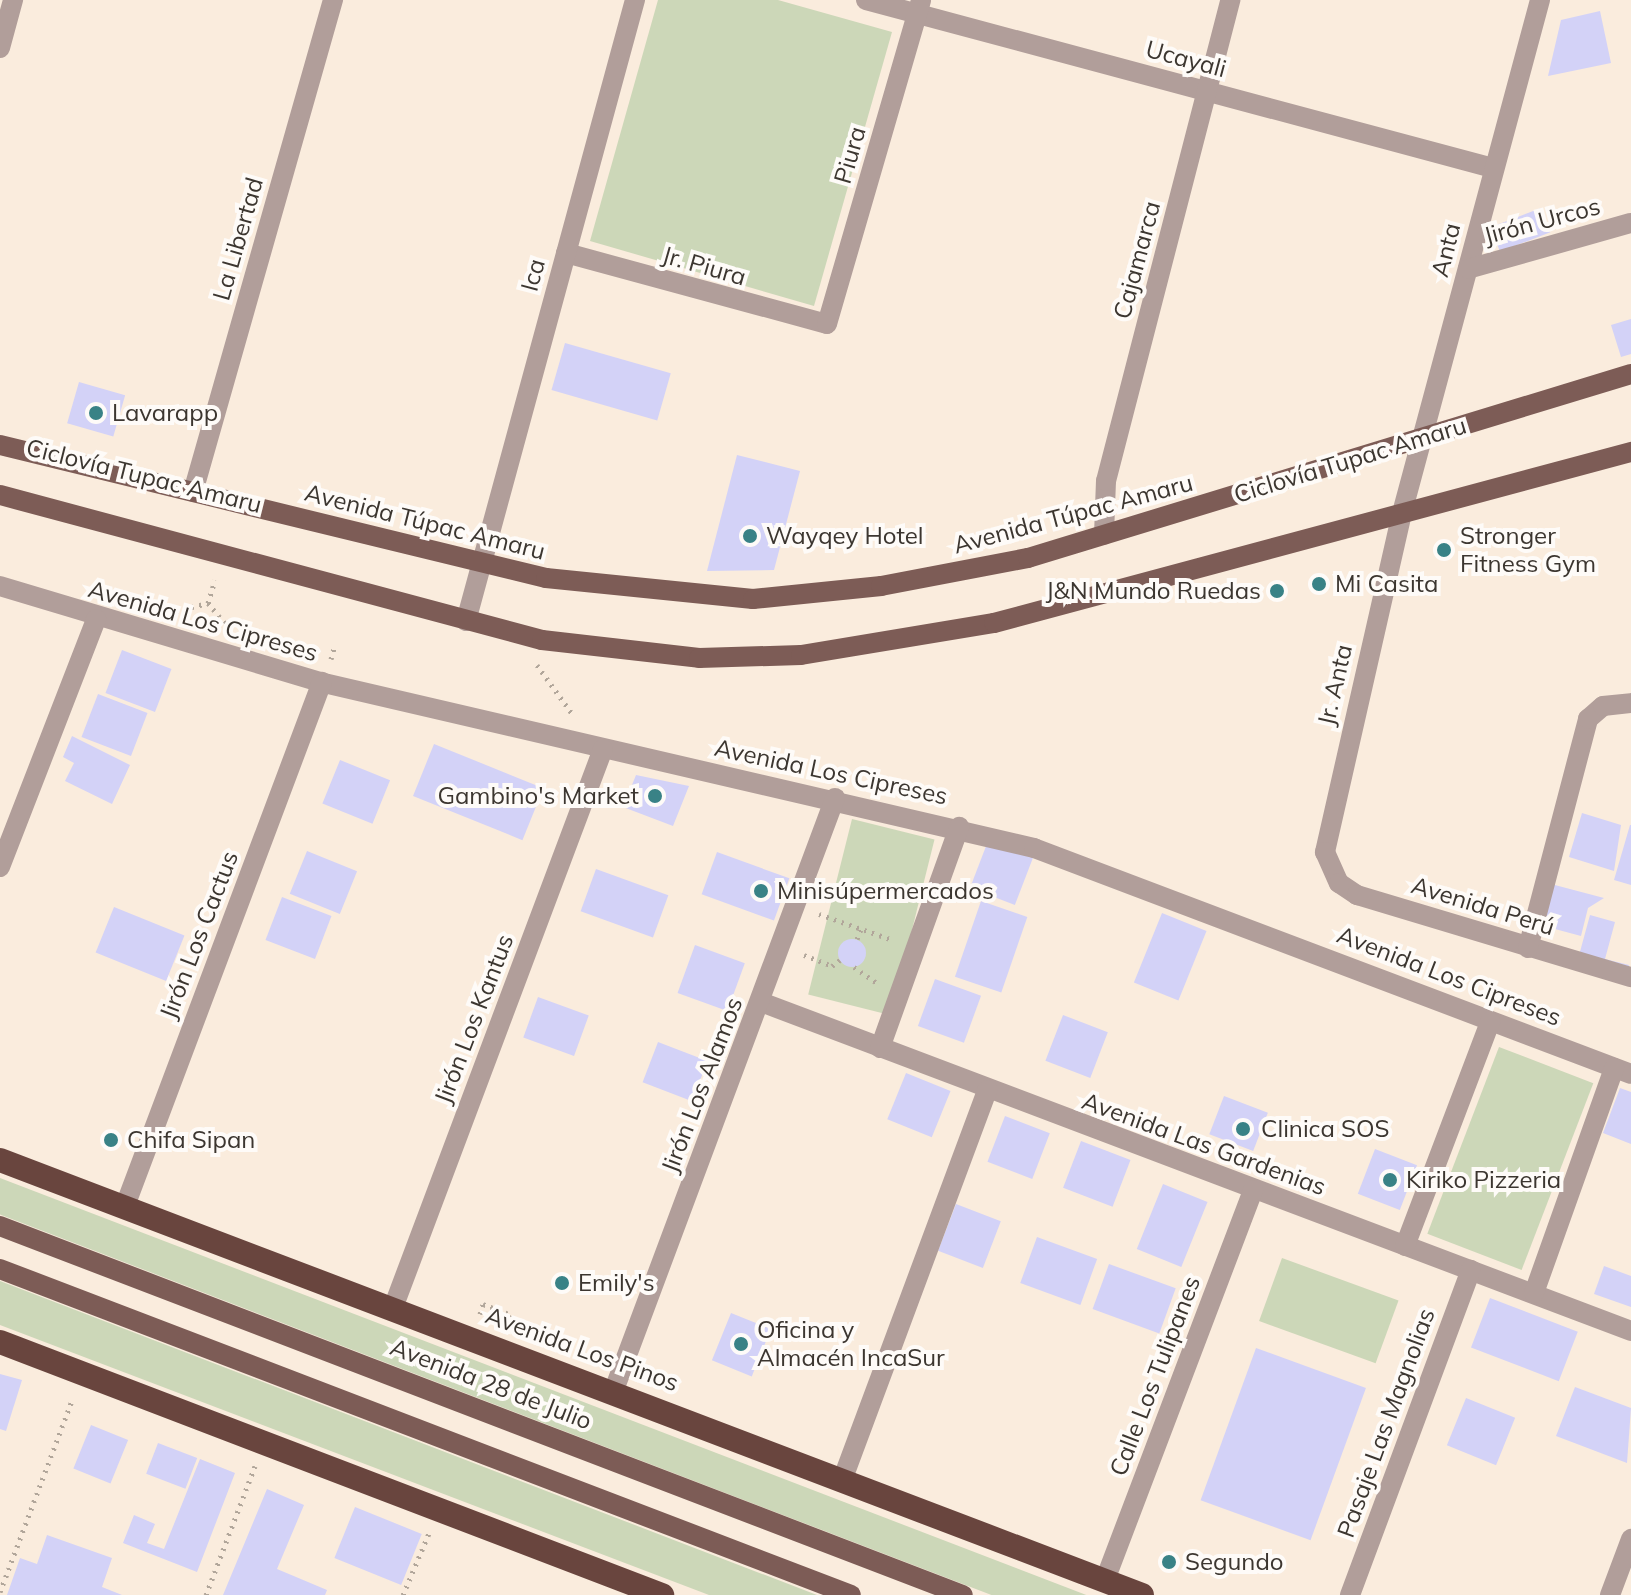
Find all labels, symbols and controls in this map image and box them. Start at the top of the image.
street label: Ucayali [1143,34,1229,84]
street label: Piura [828,123,872,187]
street label: La Libertad [207,174,269,304]
street label: Jirón Urcos [1481,192,1603,250]
street label: Cajamarca [1107,198,1167,322]
street label: Anta [1425,220,1467,280]
street label: Jr. Piura [659,240,749,292]
street label: Ica [515,256,551,294]
place label: Lavarapp [112,399,218,427]
marker: Lavarapp [87,404,105,422]
street label: Ciclovía Tupac Amaru [1230,411,1470,509]
street label: Ciclovía Tupac Amaru [23,433,265,519]
street label: Avenida Túpac Amaru [950,468,1196,560]
street label: Avenida Túpac Amaru [302,478,548,566]
place label: Wayqey Hotel [766,522,923,550]
place label: Stronger Fitness Gym [1460,522,1596,578]
marker: Wayqey Hotel [741,527,759,545]
marker: Stronger Fitness Gym [1435,541,1453,559]
place label: Mi Casita [1335,570,1438,598]
street label: Avenida Los Cipreses [85,574,321,668]
marker: Mi Casita [1310,575,1328,593]
place label: J&N Mundo Ruedas [1046,577,1261,605]
marker: J&N Mundo Ruedas [1268,582,1286,600]
street label: Jr. Anta [1312,642,1358,728]
street label: Avenida Los Cipreses [712,733,950,811]
place label: Gambino's Market [437,782,639,810]
marker: Gambino's Market [646,787,664,805]
street label: Jirón Los Cactus [154,847,244,1023]
street label: Avenida Perú [1408,871,1558,941]
place label: Minisúpermercados [777,877,994,905]
marker: Minisúpermercados [752,882,770,900]
street label: Avenida Los Cipreses [1333,920,1565,1032]
street label: Jirón Los Kantus [429,930,519,1108]
street label: Jirón Los Alamos [655,993,749,1177]
street label: Avenida Las Gardenias [1078,1086,1330,1202]
place label: Clinica SOS [1261,1115,1389,1143]
marker: Clinica SOS [1232,1118,1254,1140]
place label: Chifa Sipan [127,1126,255,1154]
marker: Chifa Sipan [102,1131,120,1149]
place label: Kiriko Pizzeria [1406,1166,1561,1194]
marker: Kiriko Pizzeria [1381,1171,1399,1189]
place label: Emily's [578,1269,655,1297]
street label: Calle Los Tulipanes [1104,1272,1206,1480]
marker: Emily's [553,1274,571,1292]
street label: Avenida Los Pinos [482,1301,682,1397]
street label: Pasaje Las Magnolias [1331,1305,1441,1541]
place label: Oficina y Almacén IncaSur [757,1316,945,1372]
street label: Avenida 28 de Julio [386,1332,596,1436]
marker: Oficina y Almacén IncaSur [732,1335,750,1353]
place label: Segundo [1185,1548,1283,1576]
marker: Segundo [1160,1553,1178,1571]

